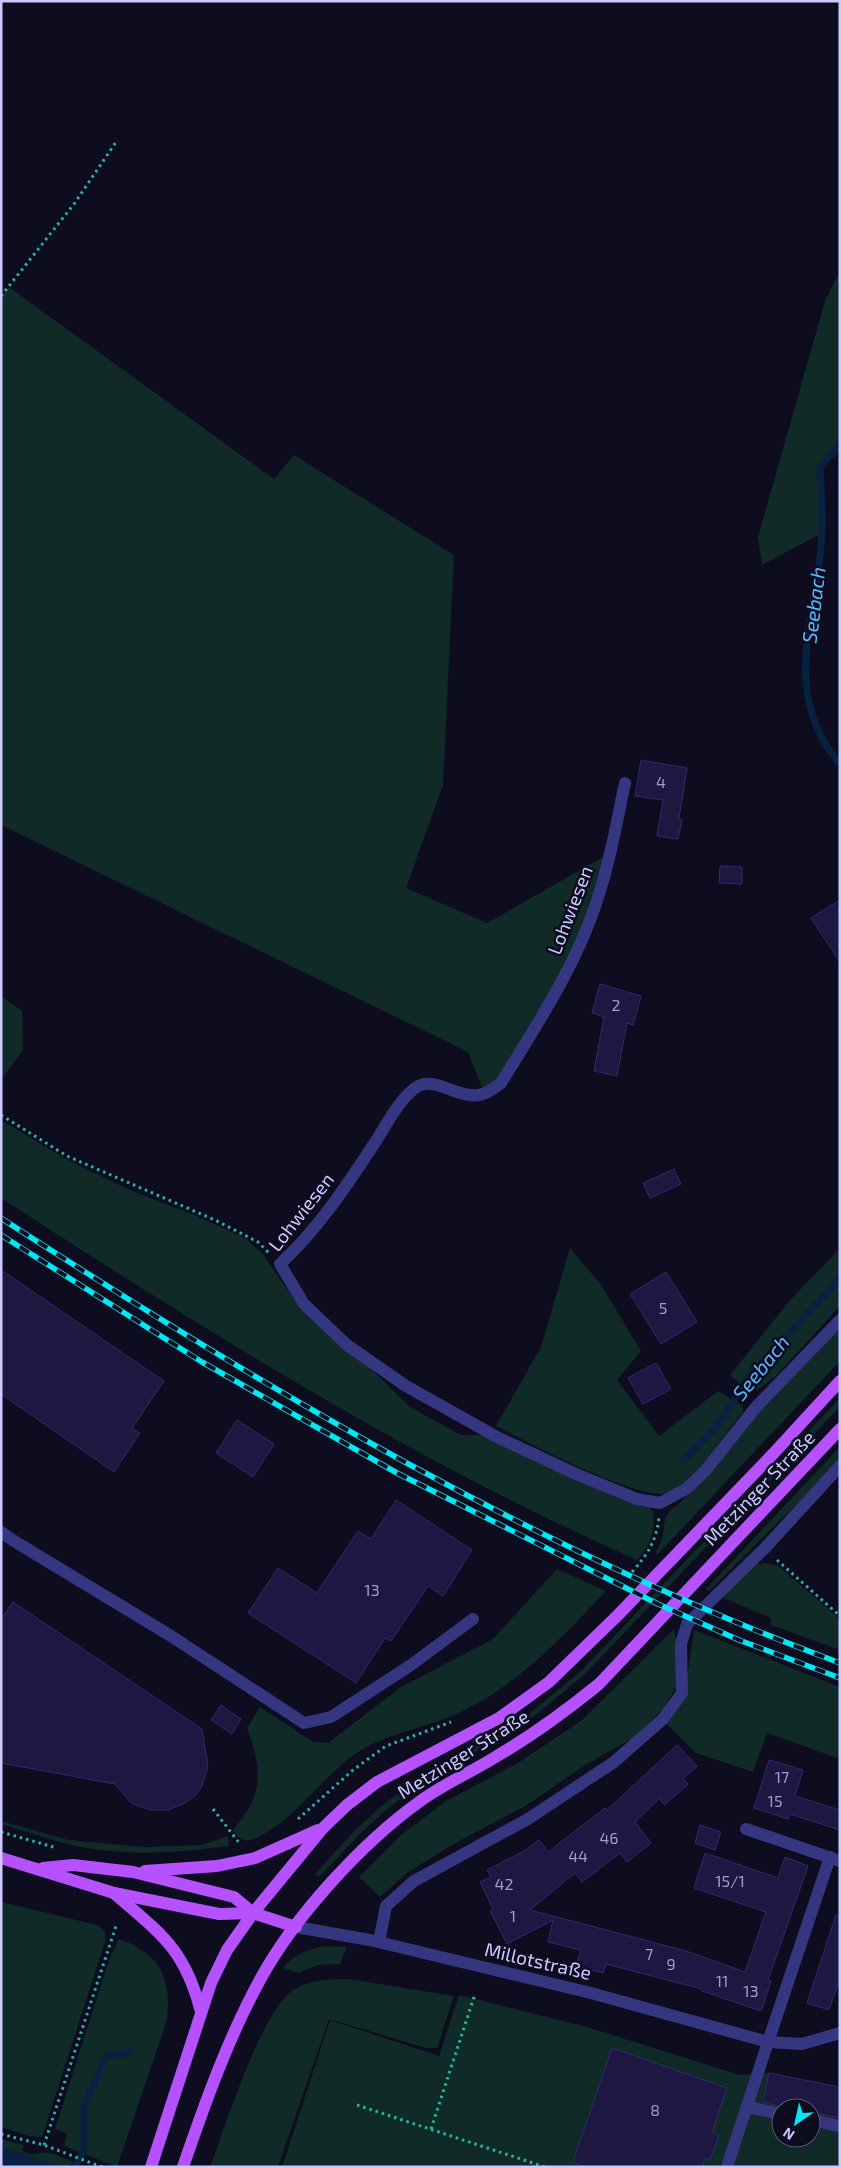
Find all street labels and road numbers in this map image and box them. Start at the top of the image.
street label: Lohwiesen [542,862,597,957]
street label: Lohwiesen [263,1168,338,1255]
street label: Metzinger Straße [698,1425,819,1550]
street label: Metzinger Straße [393,1704,533,1803]
street label: Millotstraße [483,1937,594,1984]

